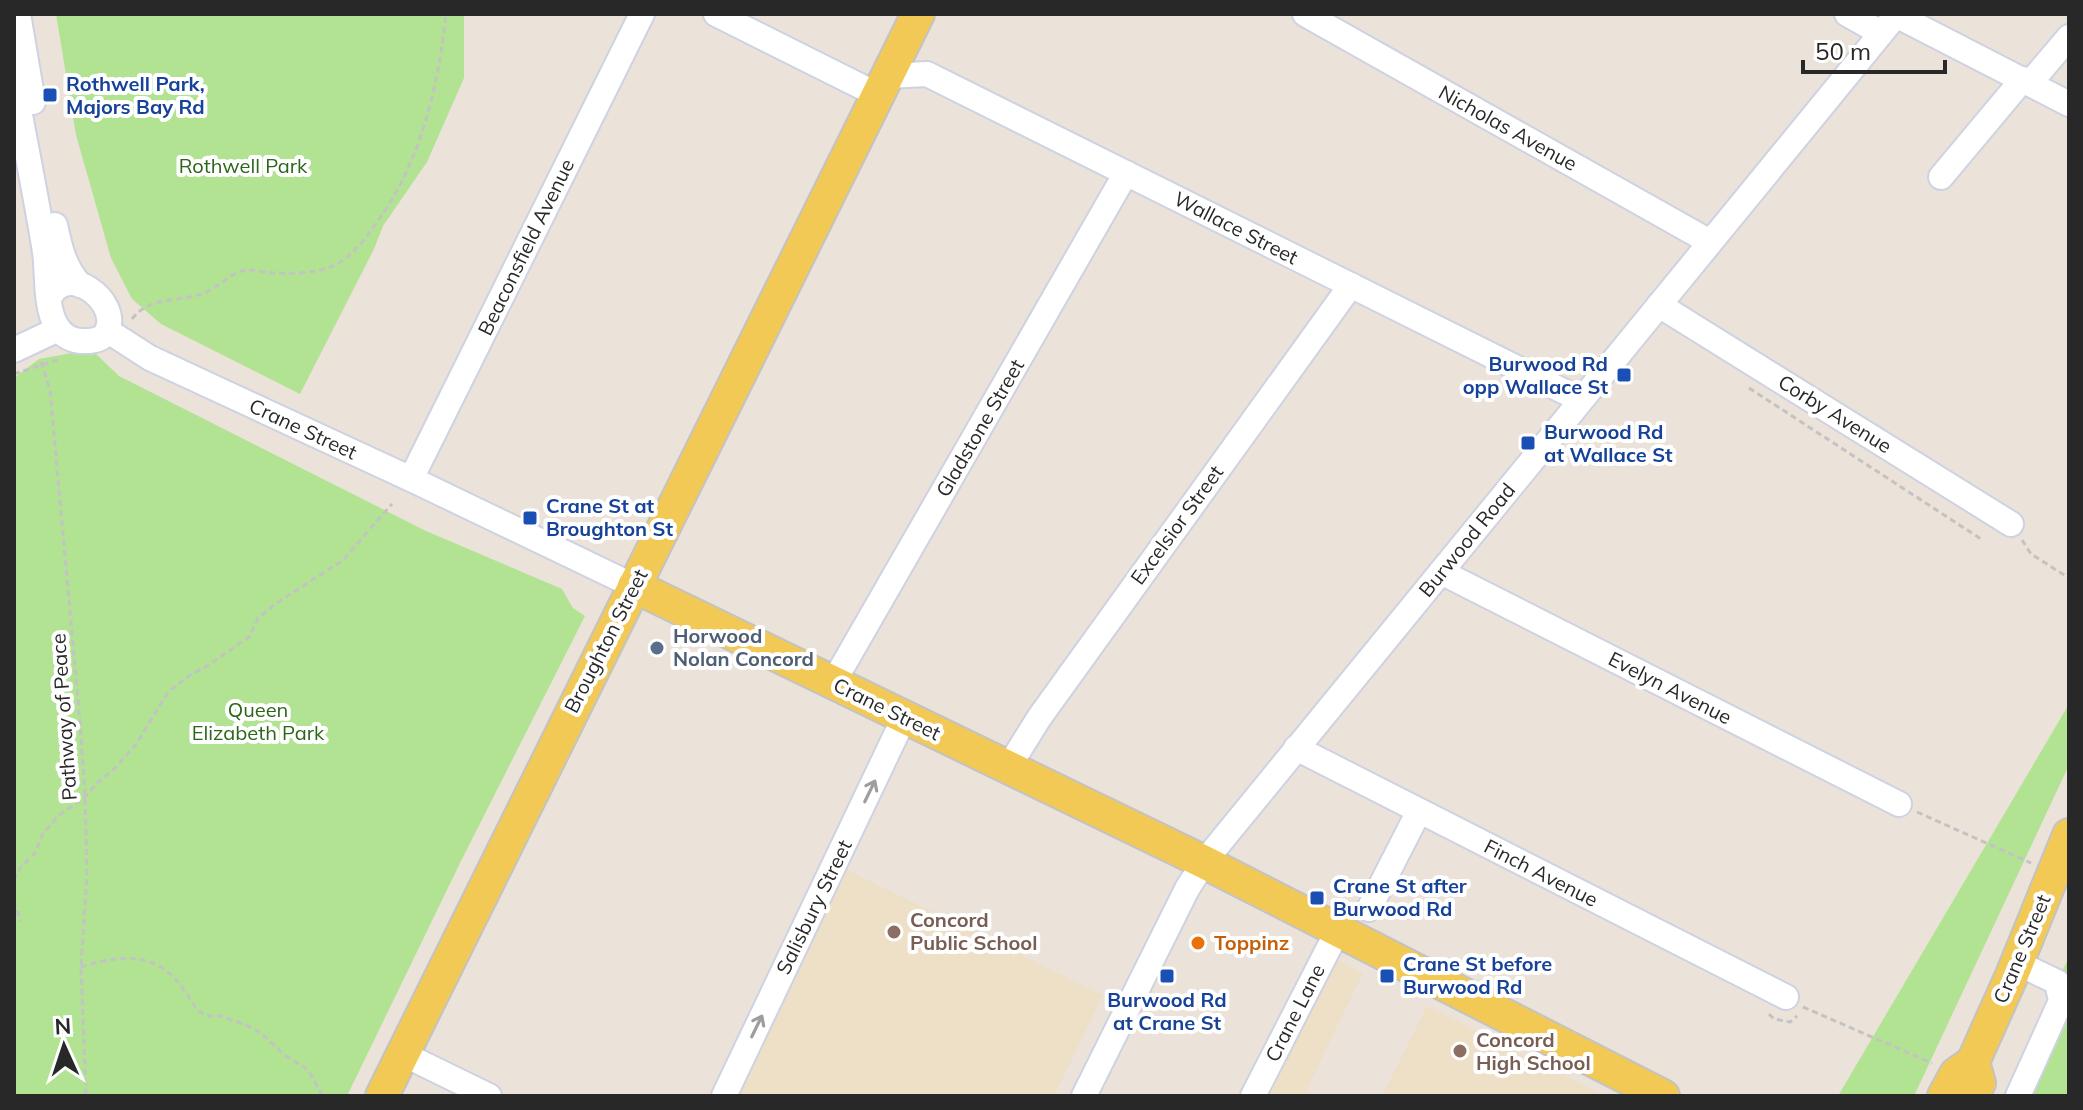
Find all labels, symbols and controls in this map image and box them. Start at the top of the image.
scale bar [1803,24,1945,74]
text: 50 m [1815,36,1871,66]
place label: Rothwell Park, Majors Bay Rd [66,71,205,119]
street label: Nicholas Avenue [1435,79,1582,176]
marker: Rothwell Park, Majors Bay Rd [41,86,59,104]
park label: Rothwell Park [179,153,308,178]
street label: Beaconsfield Avenue [472,154,579,339]
street label: Wallace Street [1170,186,1302,270]
place label: Burwood Rd opp Wallace St [1463,351,1608,399]
street label: Gladstone Street [930,355,1029,501]
marker: Burwood Rd opp Wallace St [1615,366,1633,384]
street label: Corby Avenue [1774,369,1897,458]
street label: Crane Street [245,393,361,464]
place label: Burwood Rd at Wallace St [1544,419,1673,467]
marker: Burwood Rd at Wallace St [1519,434,1537,452]
street label: Excelsior Street [1125,460,1228,589]
street label: Burwood Road [1413,478,1520,602]
place label: Crane St at Broughton St [546,493,673,541]
marker: Crane St at Broughton St [521,509,539,527]
street label: Broughton Street [559,565,653,717]
place label: Horwood Nolan Concord [673,623,814,671]
street label: Pathway of Peace [45,633,82,801]
marker: Horwood Nolan Concord [648,639,666,657]
street label: Evelyn Avenue [1604,646,1736,729]
street label: Crane Street [830,672,945,745]
park label: Queen Elizabeth Park [192,697,325,745]
one-way arrow [863,779,878,803]
street label: Finch Avenue [1480,833,1602,912]
street label: Salisbury Street [770,835,857,978]
place label: Crane St after Burwood Rd [1333,873,1467,921]
marker: Crane St after Burwood Rd [1308,889,1326,907]
street label: Crane Street [1987,891,2056,1007]
place label: Concord Public School [910,907,1037,955]
marker: Concord Public School [885,923,903,941]
place label: Toppinz [1214,930,1289,955]
marker: Toppinz [1189,934,1207,952]
place label: Crane St before Burwood Rd [1403,951,1552,999]
street label: Crane Lane [1259,960,1330,1066]
marker: Burwood Rd at Crane St [1158,967,1176,985]
marker: Crane St before Burwood Rd [1378,967,1396,985]
place label: Burwood Rd at Crane St [1107,987,1227,1035]
north arrow [24,1006,104,1086]
text: N [54,1012,72,1040]
one-way arrow [750,1014,766,1038]
place label: Concord High School [1476,1027,1591,1075]
marker: Concord High School [1451,1042,1469,1060]

